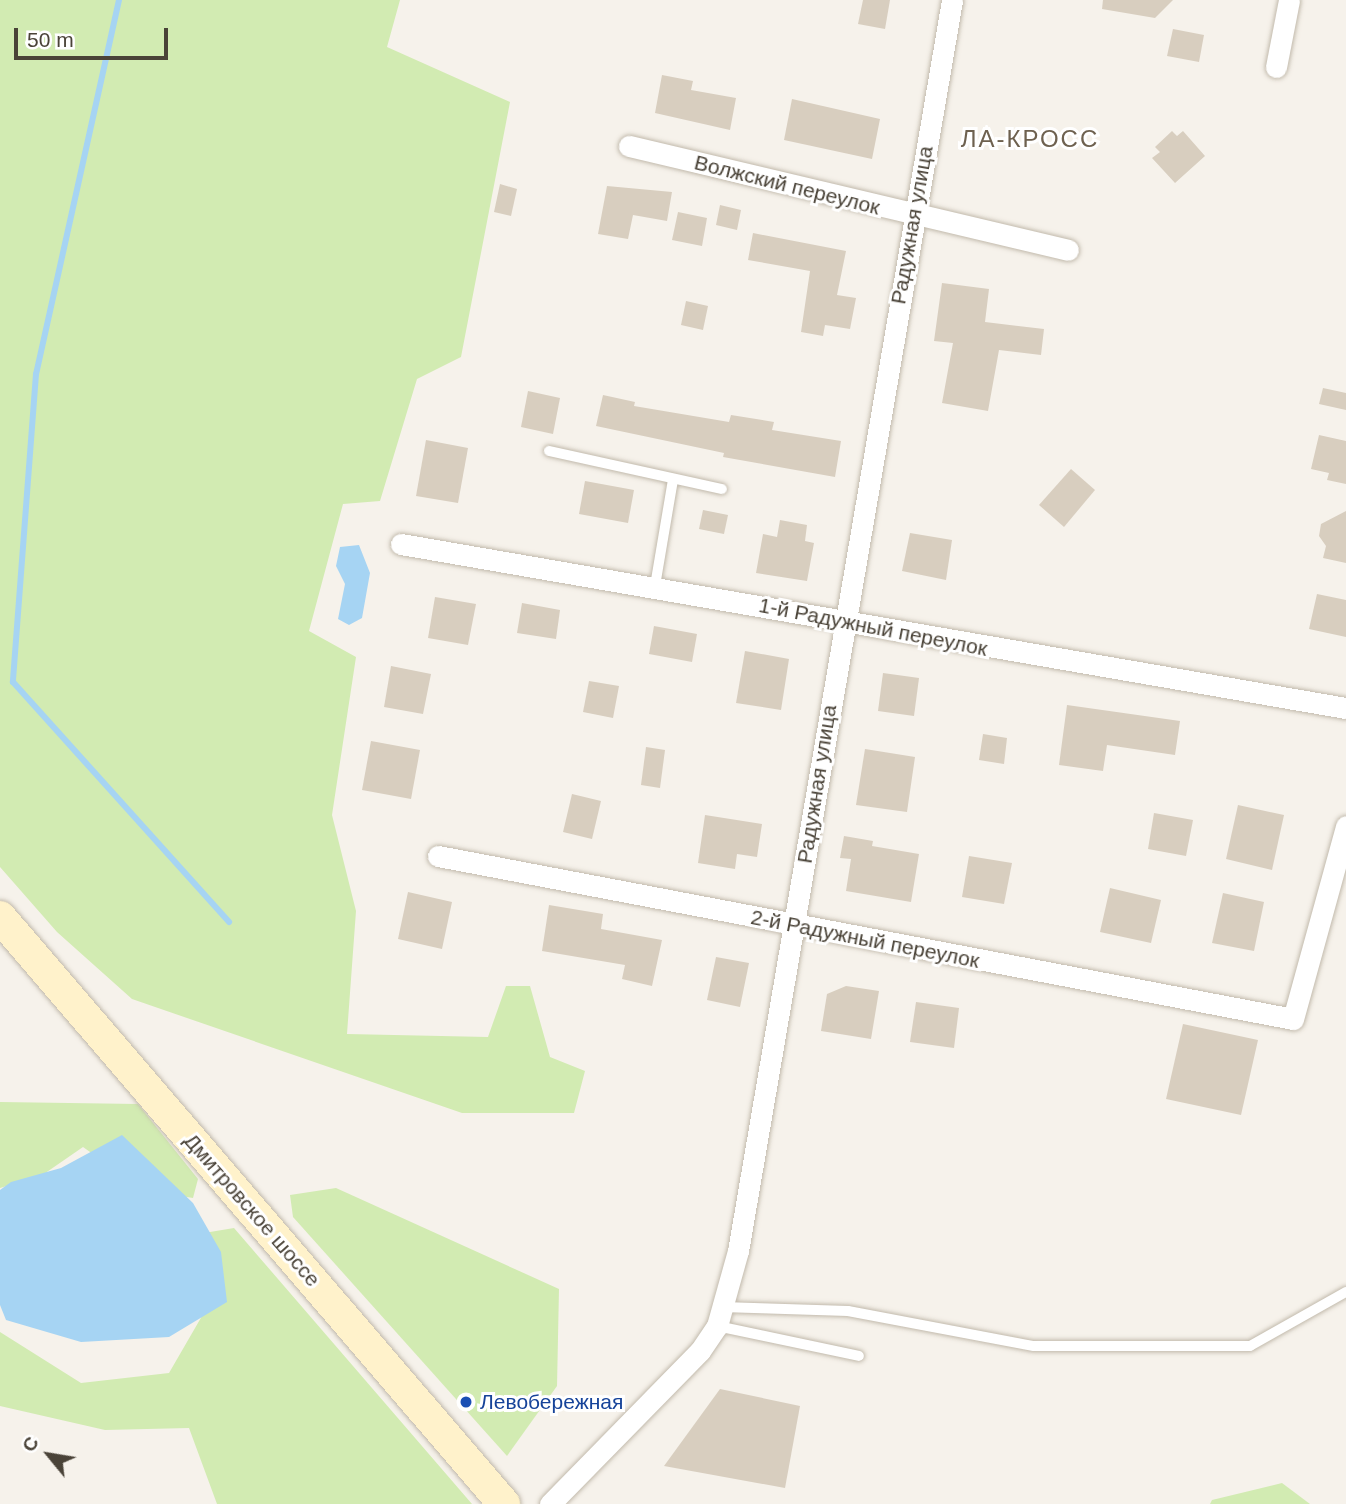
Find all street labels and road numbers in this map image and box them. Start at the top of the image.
street label: Радужная улица [886,144,938,306]
street label: Волжский переулок [692,150,882,220]
street label: 1-й Радужный переулок [757,592,989,662]
street label: Радужная улица [792,703,842,865]
street label: 2-й Радужный переулок [749,904,981,974]
street label: Дмитровское шоссе [179,1128,325,1292]

